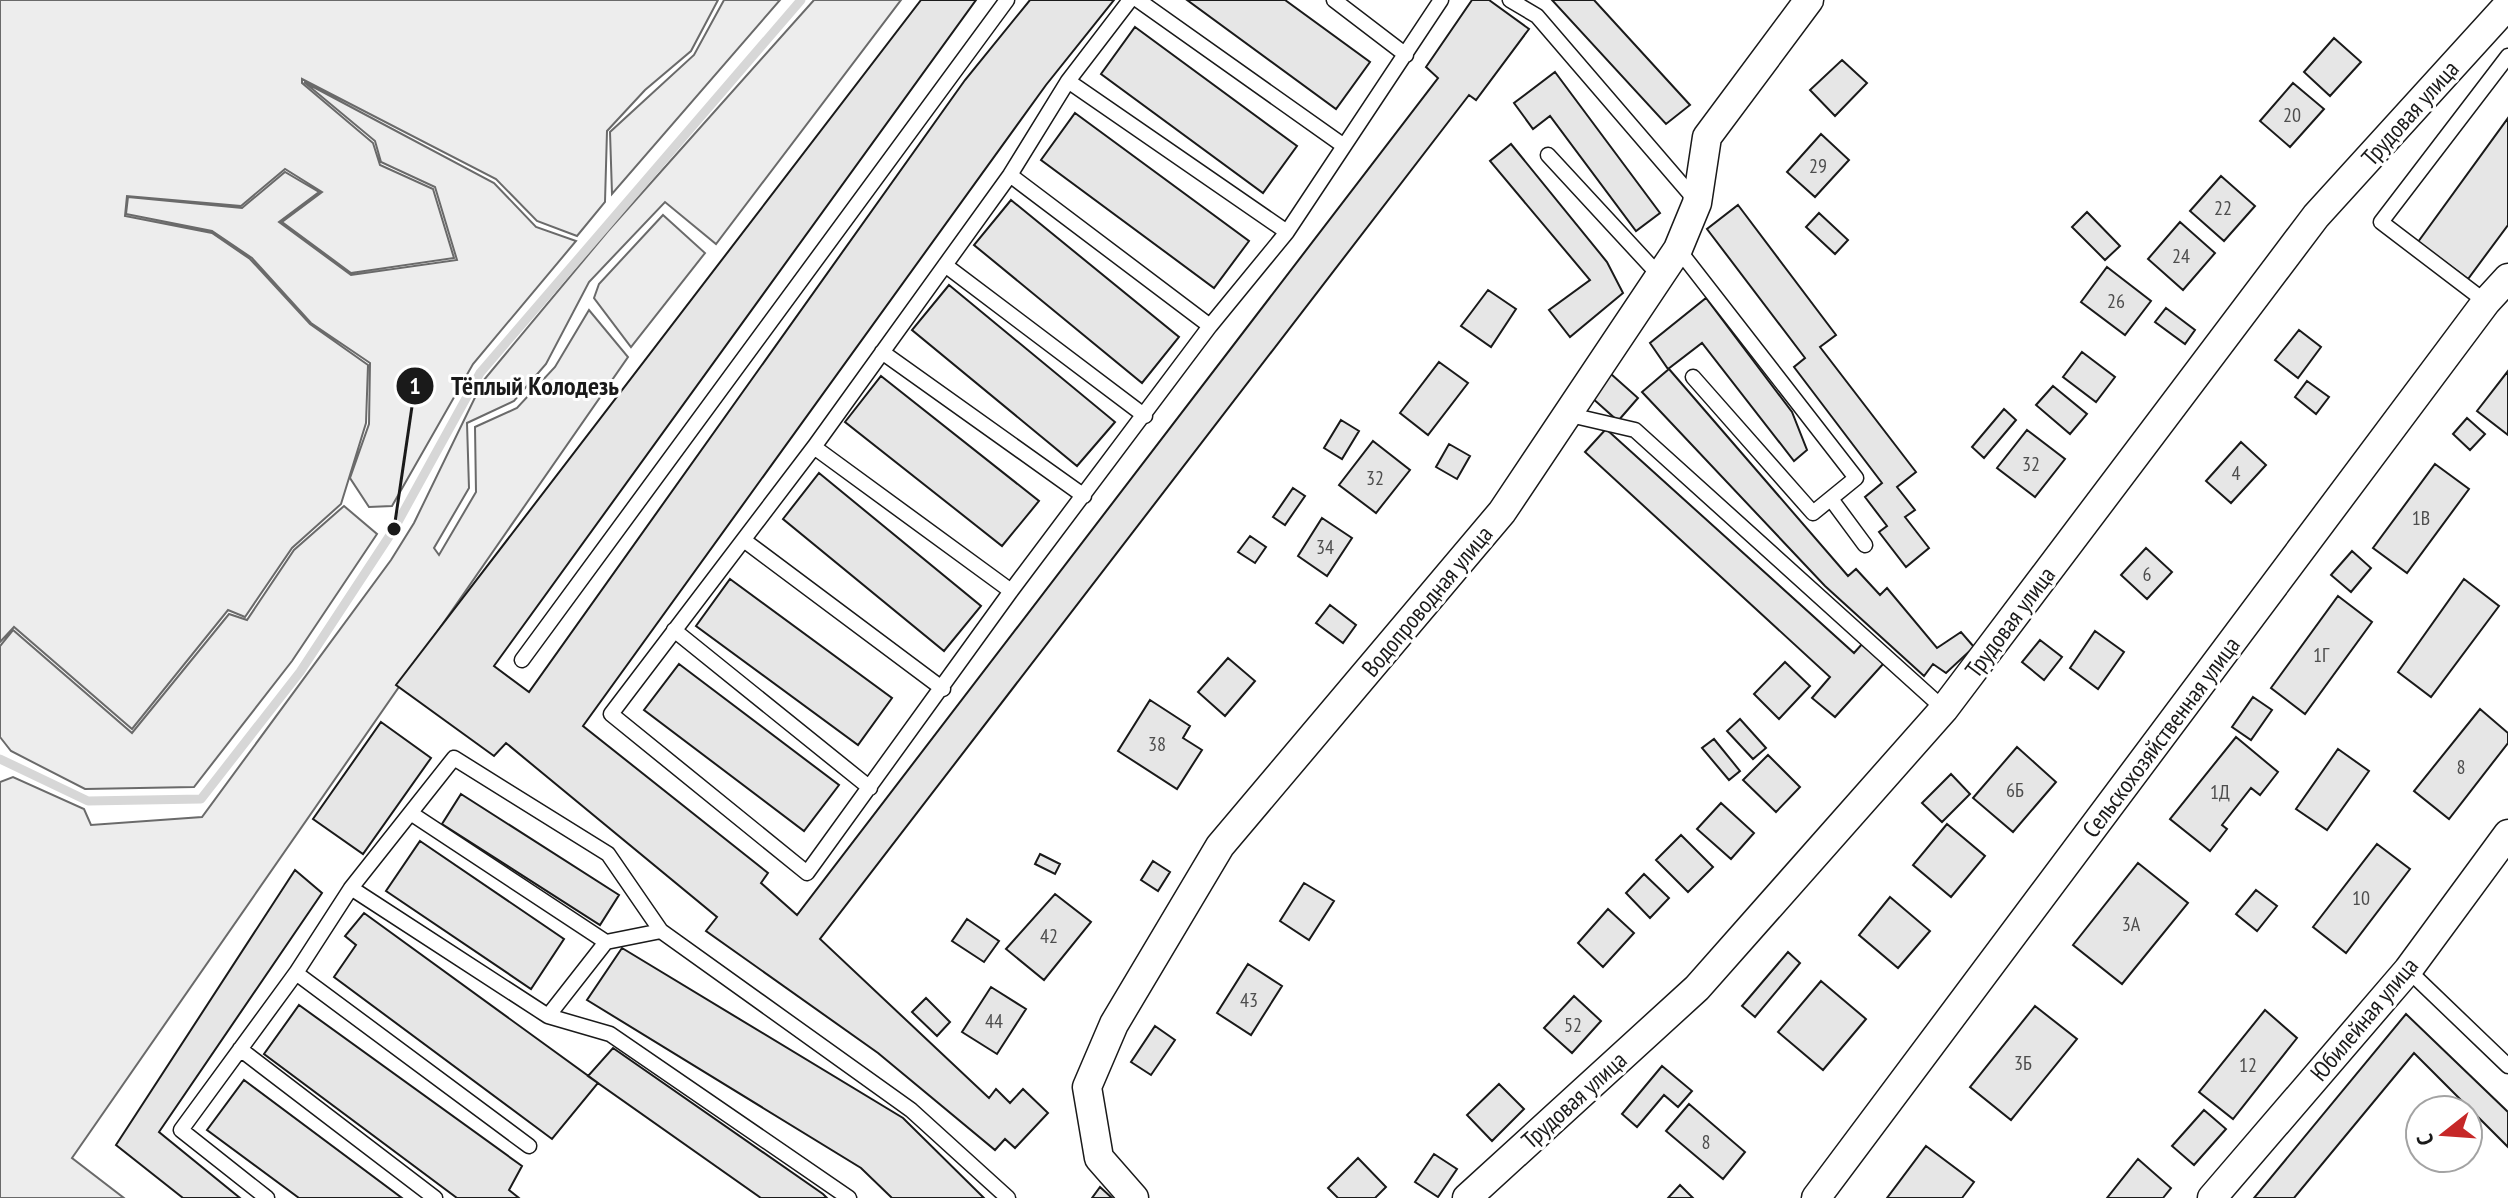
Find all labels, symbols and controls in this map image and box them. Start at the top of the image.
street label: Трудовая улица [2355,54,2465,172]
house number: 20 [2283,102,2301,128]
house number: 29 [1809,153,1827,179]
house number: 22 [2214,195,2232,221]
house number: 24 [2172,243,2190,269]
house number: 26 [2107,288,2125,314]
callout: Тёплый Колодезь [395,361,635,411]
text: Тёплый Колодезь [451,369,619,402]
text: 1 [409,370,421,401]
house number: 32 [2022,451,2040,477]
house number: 4 [2232,460,2241,486]
house number: 32 [1366,465,1384,491]
house number: 1В [2412,505,2430,531]
street label: Водопроводная улица [1355,519,1499,683]
house number: 34 [1316,534,1334,560]
street label: Трудовая улица [1958,560,2062,684]
house number: 6 [2143,561,2152,587]
street label: Сельскохозяйственная улица [2075,630,2247,844]
house number: 1Г [2313,642,2330,668]
house number: 38 [1148,731,1166,757]
house number: 8 [2457,754,2466,780]
house number: 6Б [2006,777,2024,803]
house number: 1Д [2210,779,2230,805]
house number: 10 [2352,885,2370,911]
house number: 3А [2122,911,2141,937]
house number: 42 [1040,923,1058,949]
street label: Юбилейная улица [2303,951,2425,1087]
house number: 43 [1240,987,1258,1013]
house number: 44 [985,1008,1003,1034]
house number: 52 [1564,1012,1582,1038]
street label: Трудовая улица [1515,1045,1633,1155]
house number: 3Б [2014,1050,2032,1076]
house number: 12 [2239,1052,2257,1078]
north arrow [2404,1094,2484,1174]
house number: 8 [1702,1129,1711,1155]
text: С [2410,1131,2440,1149]

